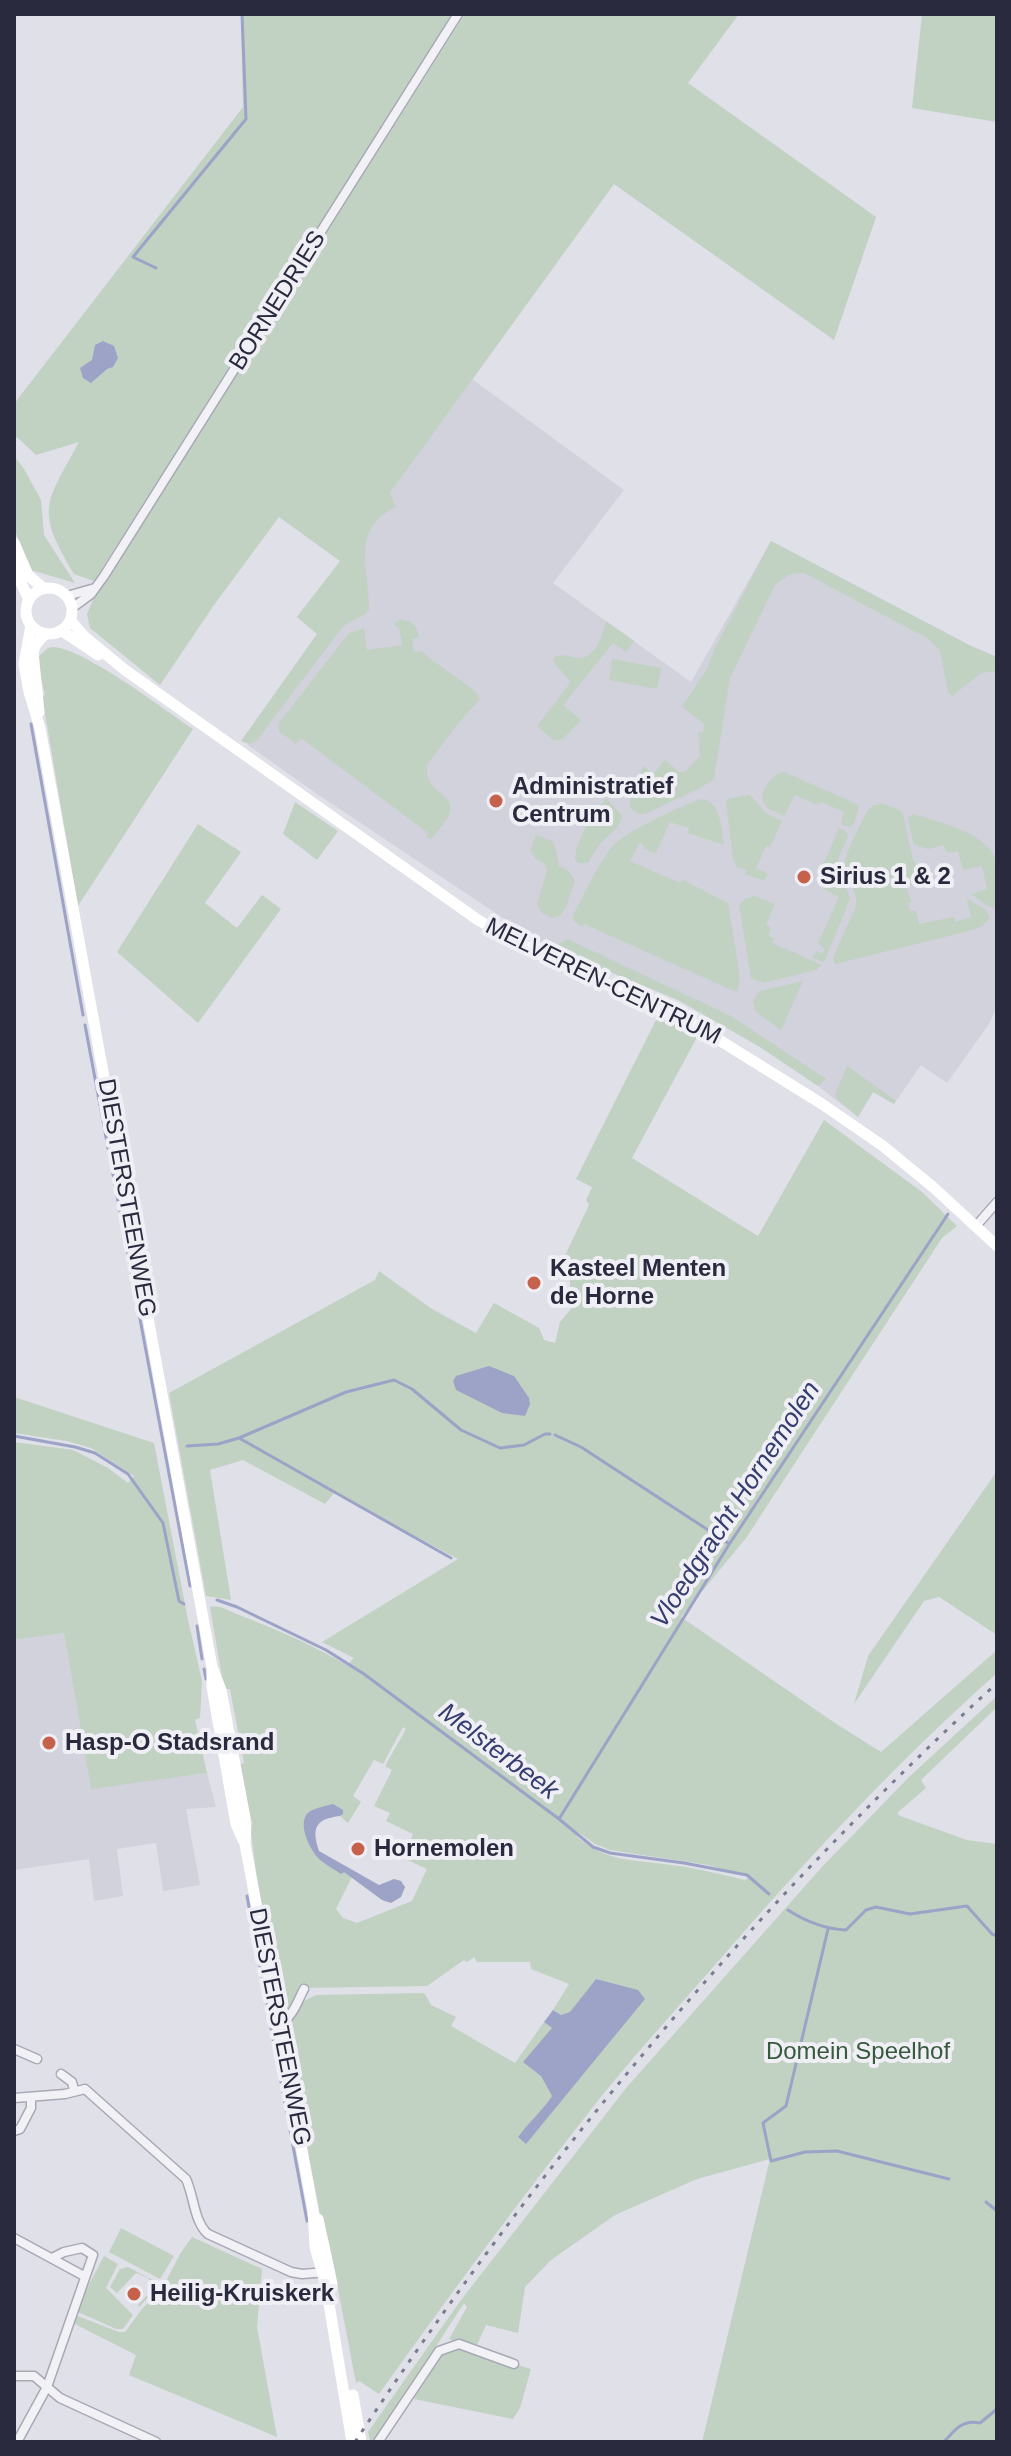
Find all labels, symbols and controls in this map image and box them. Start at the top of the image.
street label: BORNEDRIES [224,226,332,376]
place label: Administratief Centrum [512,773,673,829]
marker: Administratief Centrum [487,792,505,810]
place label: Sirius 1 & 2 [820,863,951,891]
marker: Sirius 1 & 2 [795,868,813,886]
street label: MELVEREN-CENTRUM [481,912,725,1052]
street label: DIESTERSTEENWEG [91,1077,161,1319]
place label: Kasteel Menten de Horne [550,1255,726,1311]
marker: Kasteel Menten de Horne [525,1274,543,1292]
water label: Vloedgracht Hornemolen [645,1376,827,1634]
water label: Melsterbeek [432,1697,564,1807]
place label: Hasp-O Stadsrand [65,1729,274,1757]
marker: Hasp-O Stadsrand [40,1734,58,1752]
place label: Hornemolen [374,1835,514,1863]
marker: Hornemolen [349,1840,367,1858]
street label: DIESTERSTEENWEG [242,1906,316,2148]
park label: Domein Speelhof [766,2038,950,2066]
place label: Heilig-Kruiskerk [150,2280,334,2308]
marker: Heilig-Kruiskerk [125,2285,143,2303]

